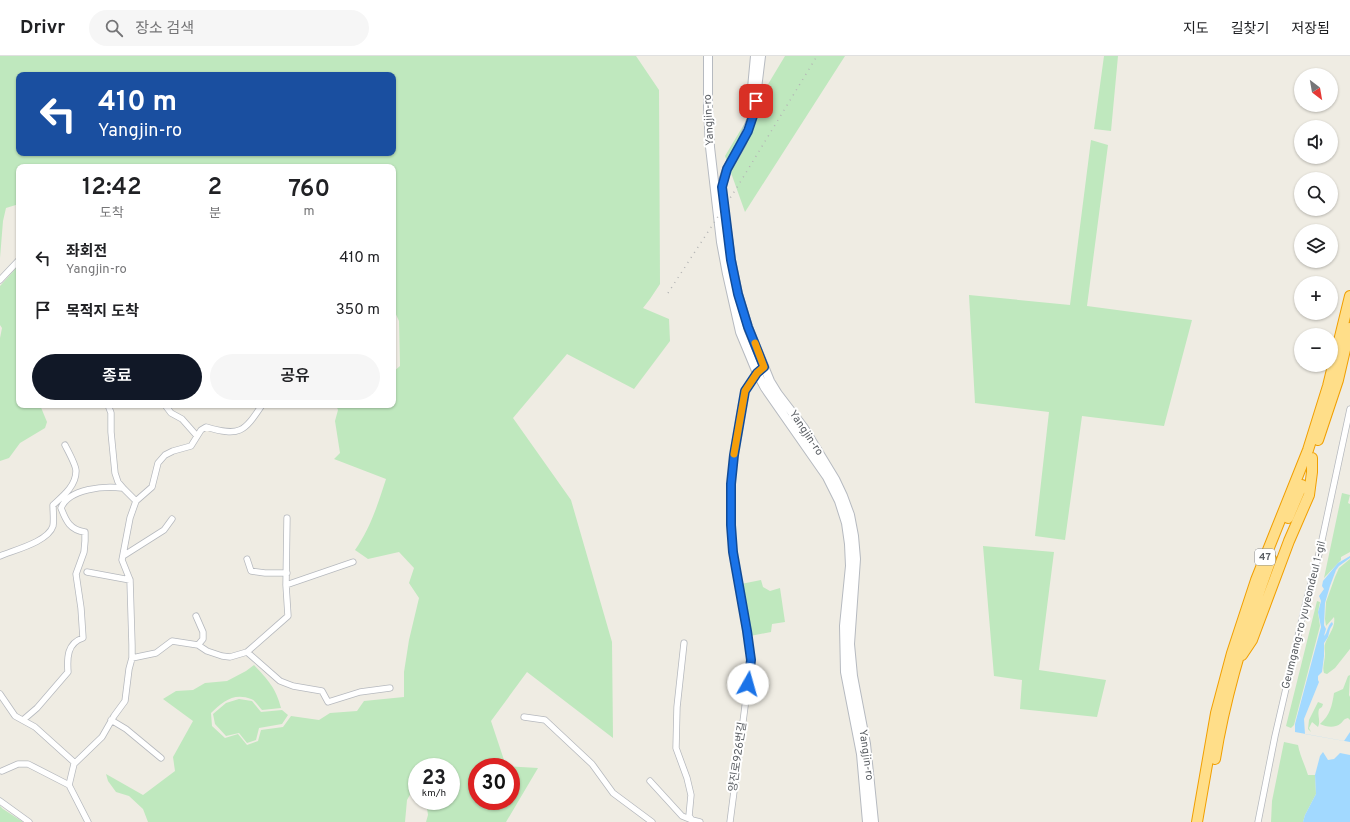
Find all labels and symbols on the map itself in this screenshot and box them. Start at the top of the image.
north arrow [1294,68,1338,112]
pin [739,84,773,118]
street label: Yangjin-ro [701,94,717,146]
street label: Yangjin-ro [786,408,826,458]
street label: Geumgang-ro yuyeondeul 1-gil [1279,539,1329,691]
road number: 47 [1255,549,1275,565]
position arrow [727,663,769,705]
street label: 양진로926번길 [726,721,750,793]
street label: Yangjin-ro [855,729,877,781]
speed limit sign: 30 [468,758,520,810]

